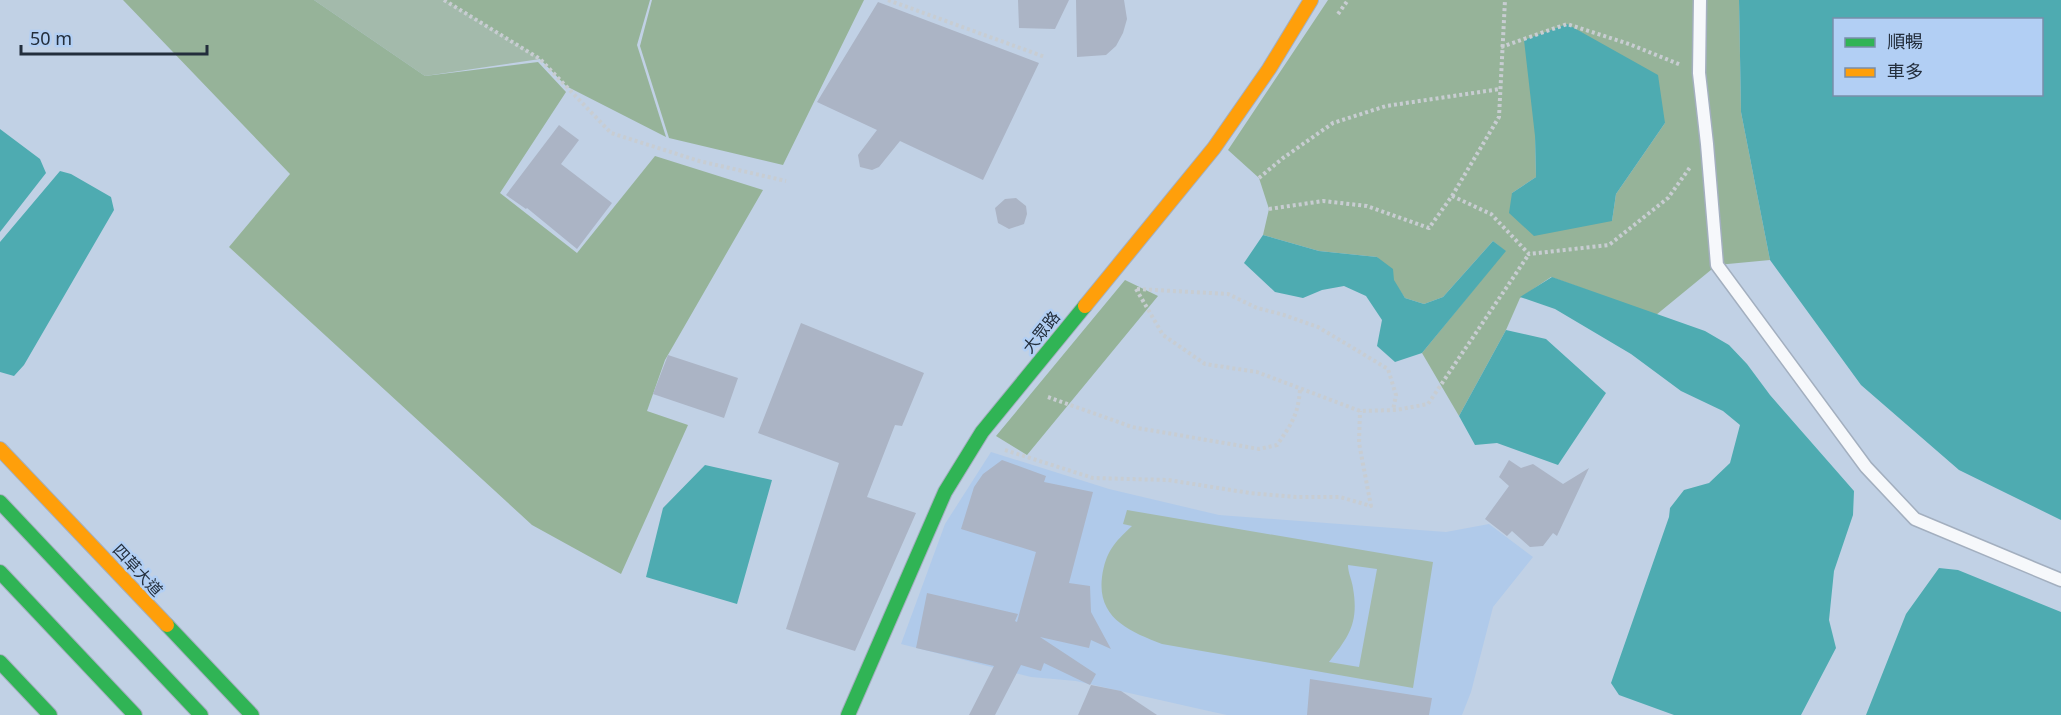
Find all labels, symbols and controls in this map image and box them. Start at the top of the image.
scale bar [21,18,207,56]
legend [1833,18,2043,96]
text: 50 m [30,26,72,50]
text: 順暢 [1887,29,1923,53]
text: 車多 [1887,59,1923,83]
street label: 大眾路 [1017,306,1065,358]
street label: 四草大道 [108,539,168,601]

